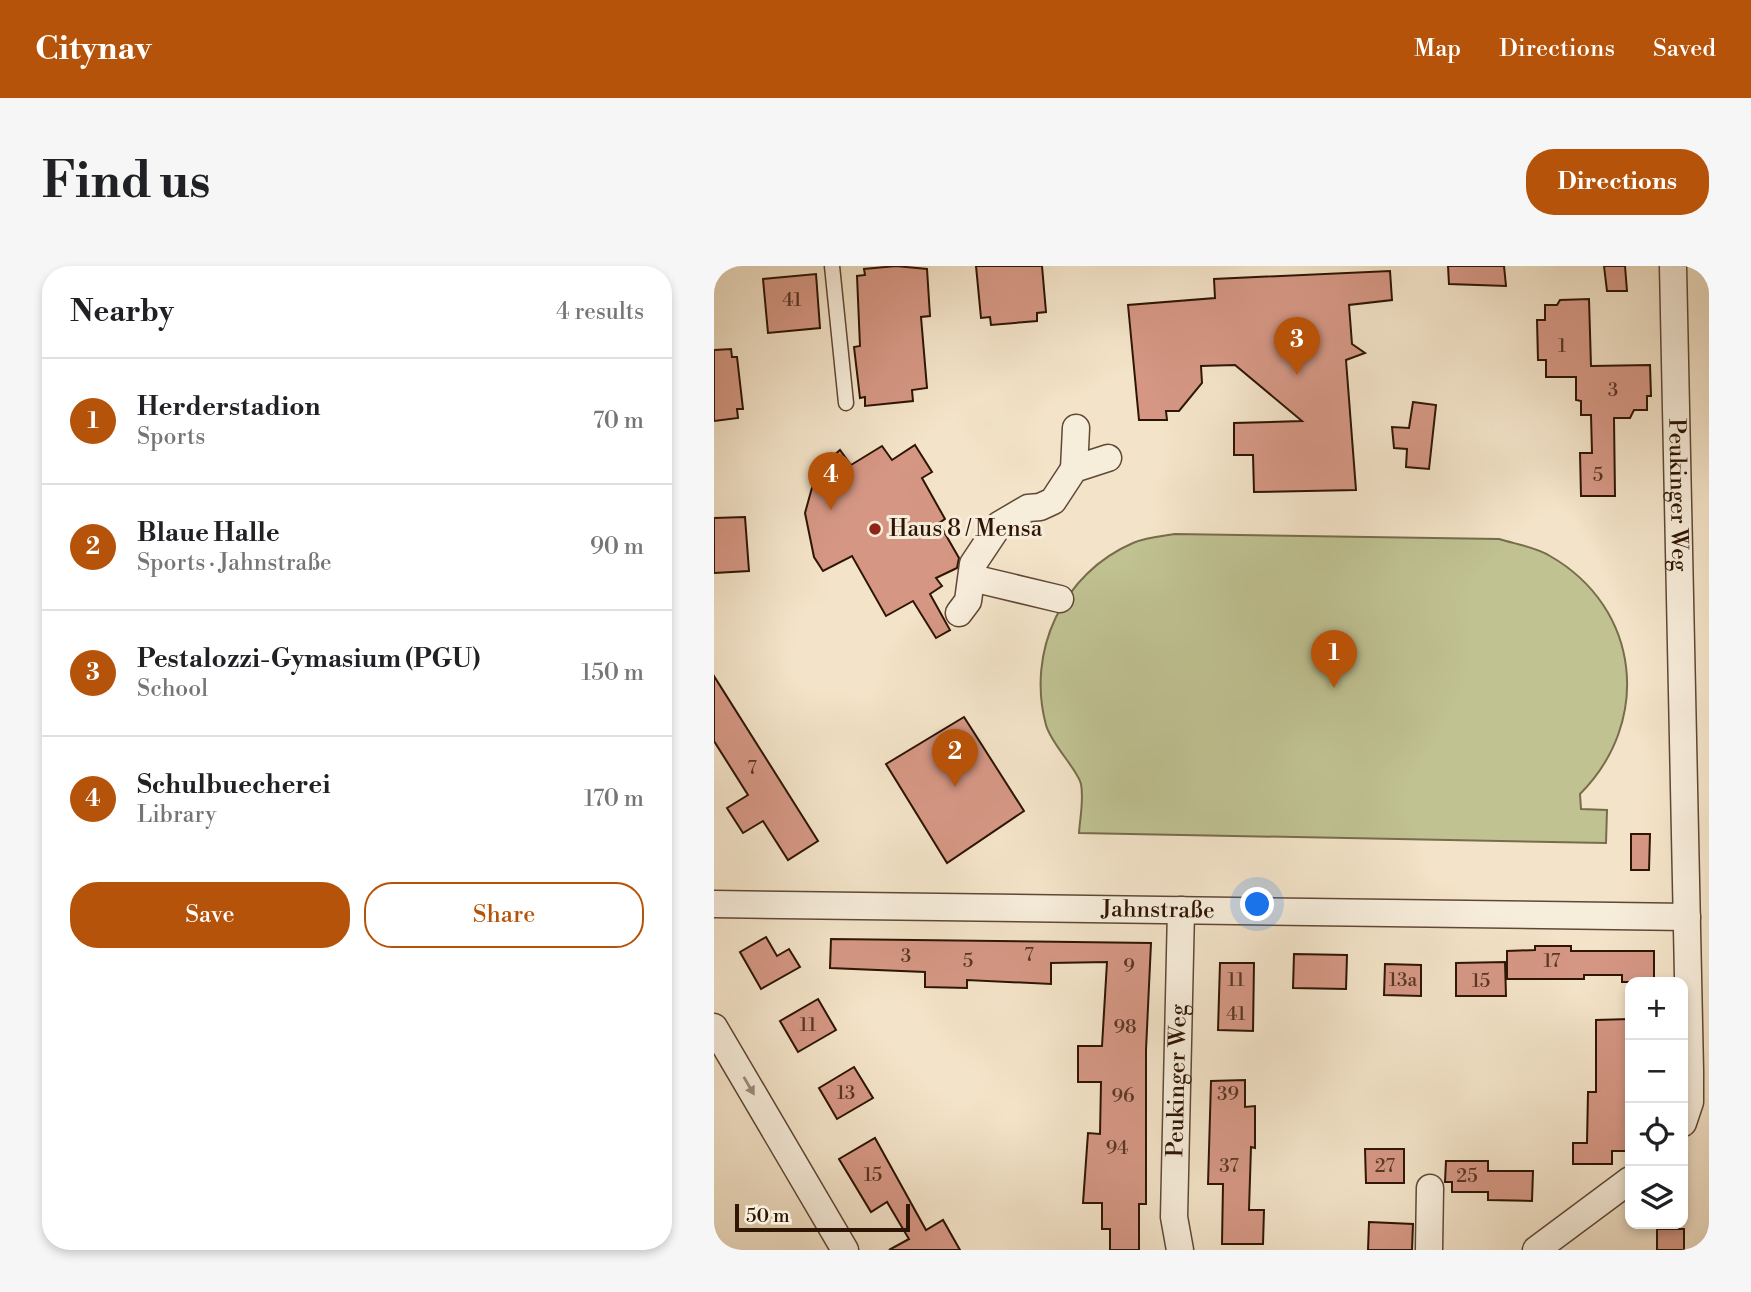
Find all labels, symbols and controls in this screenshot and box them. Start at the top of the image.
text: Citynav [35,29,152,70]
text: Map [1414,34,1461,64]
text: Directions [1499,34,1615,64]
text: Saved [1653,34,1716,64]
button: Directions [1526,149,1709,215]
text: Find us [42,152,211,213]
house number: 41 [782,288,802,312]
text: Nearby [70,293,174,331]
text: 4 results [556,298,644,326]
pin: 3 [1274,317,1320,375]
house number: 1 [1558,334,1566,358]
house number: 3 [1608,378,1618,402]
text: Herderstadion [137,391,320,423]
text: 1 [87,407,99,435]
text: 70 m [593,407,644,435]
street label: Peukinger Weg [1662,418,1693,572]
text: Sports [137,423,205,451]
pin: 4 [808,452,854,510]
house number: 5 [1593,463,1603,487]
place label: Haus 8 / Mensa [889,515,1043,543]
text: Blaue Halle [137,517,280,549]
marker: Haus 8 / Mensa [867,521,883,537]
text: 2 [86,533,100,561]
text: 90 m [590,533,644,561]
text: Sports · Jahnstraße [137,549,332,577]
pin: 1 [1311,630,1357,688]
text: Pestalozzi-Gymasium (PGU) [137,643,480,675]
text: 3 [86,659,100,687]
text: 150 m [581,659,644,687]
text: School [137,675,208,703]
pin: 2 [932,729,978,787]
house number: 7 [747,756,757,780]
text: Schulbuecherei [137,769,331,801]
text: 4 [85,785,101,813]
text: 170 m [584,785,644,813]
text: Library [137,801,216,829]
button: Save [70,882,350,948]
button: Share [364,882,644,948]
your location [1240,887,1274,921]
street label: Jahnstraße [1100,895,1215,925]
house number: 7 [1024,943,1034,967]
house number: 3 [901,944,911,968]
house number: 5 [963,949,973,973]
house number: 17 [1544,949,1561,973]
house number: 9 [1123,954,1135,978]
house number: 11 [1228,968,1245,992]
house number: 13a [1389,968,1418,992]
house number: 15 [1472,969,1490,993]
map controls [1625,977,1688,1229]
button: + [1625,977,1688,1040]
house number: 41 [1226,1002,1246,1026]
street label: Peukinger Weg [1161,1004,1193,1157]
house number: 11 [800,1013,817,1037]
house number: 98 [1113,1015,1137,1039]
button: − [1625,1040,1688,1103]
one-way arrow [742,1076,755,1095]
house number: 13 [837,1081,855,1105]
house number: 39 [1217,1082,1239,1106]
house number: 96 [1111,1084,1135,1108]
button: locate [1625,1103,1688,1166]
house number: 94 [1106,1136,1128,1160]
house number: 37 [1219,1154,1239,1178]
house number: 27 [1375,1154,1396,1178]
house number: 15 [864,1163,882,1187]
house number: 25 [1456,1164,1478,1188]
button: layers [1625,1166,1688,1229]
scale bar [735,1201,910,1233]
text: 50 m [746,1204,790,1228]

